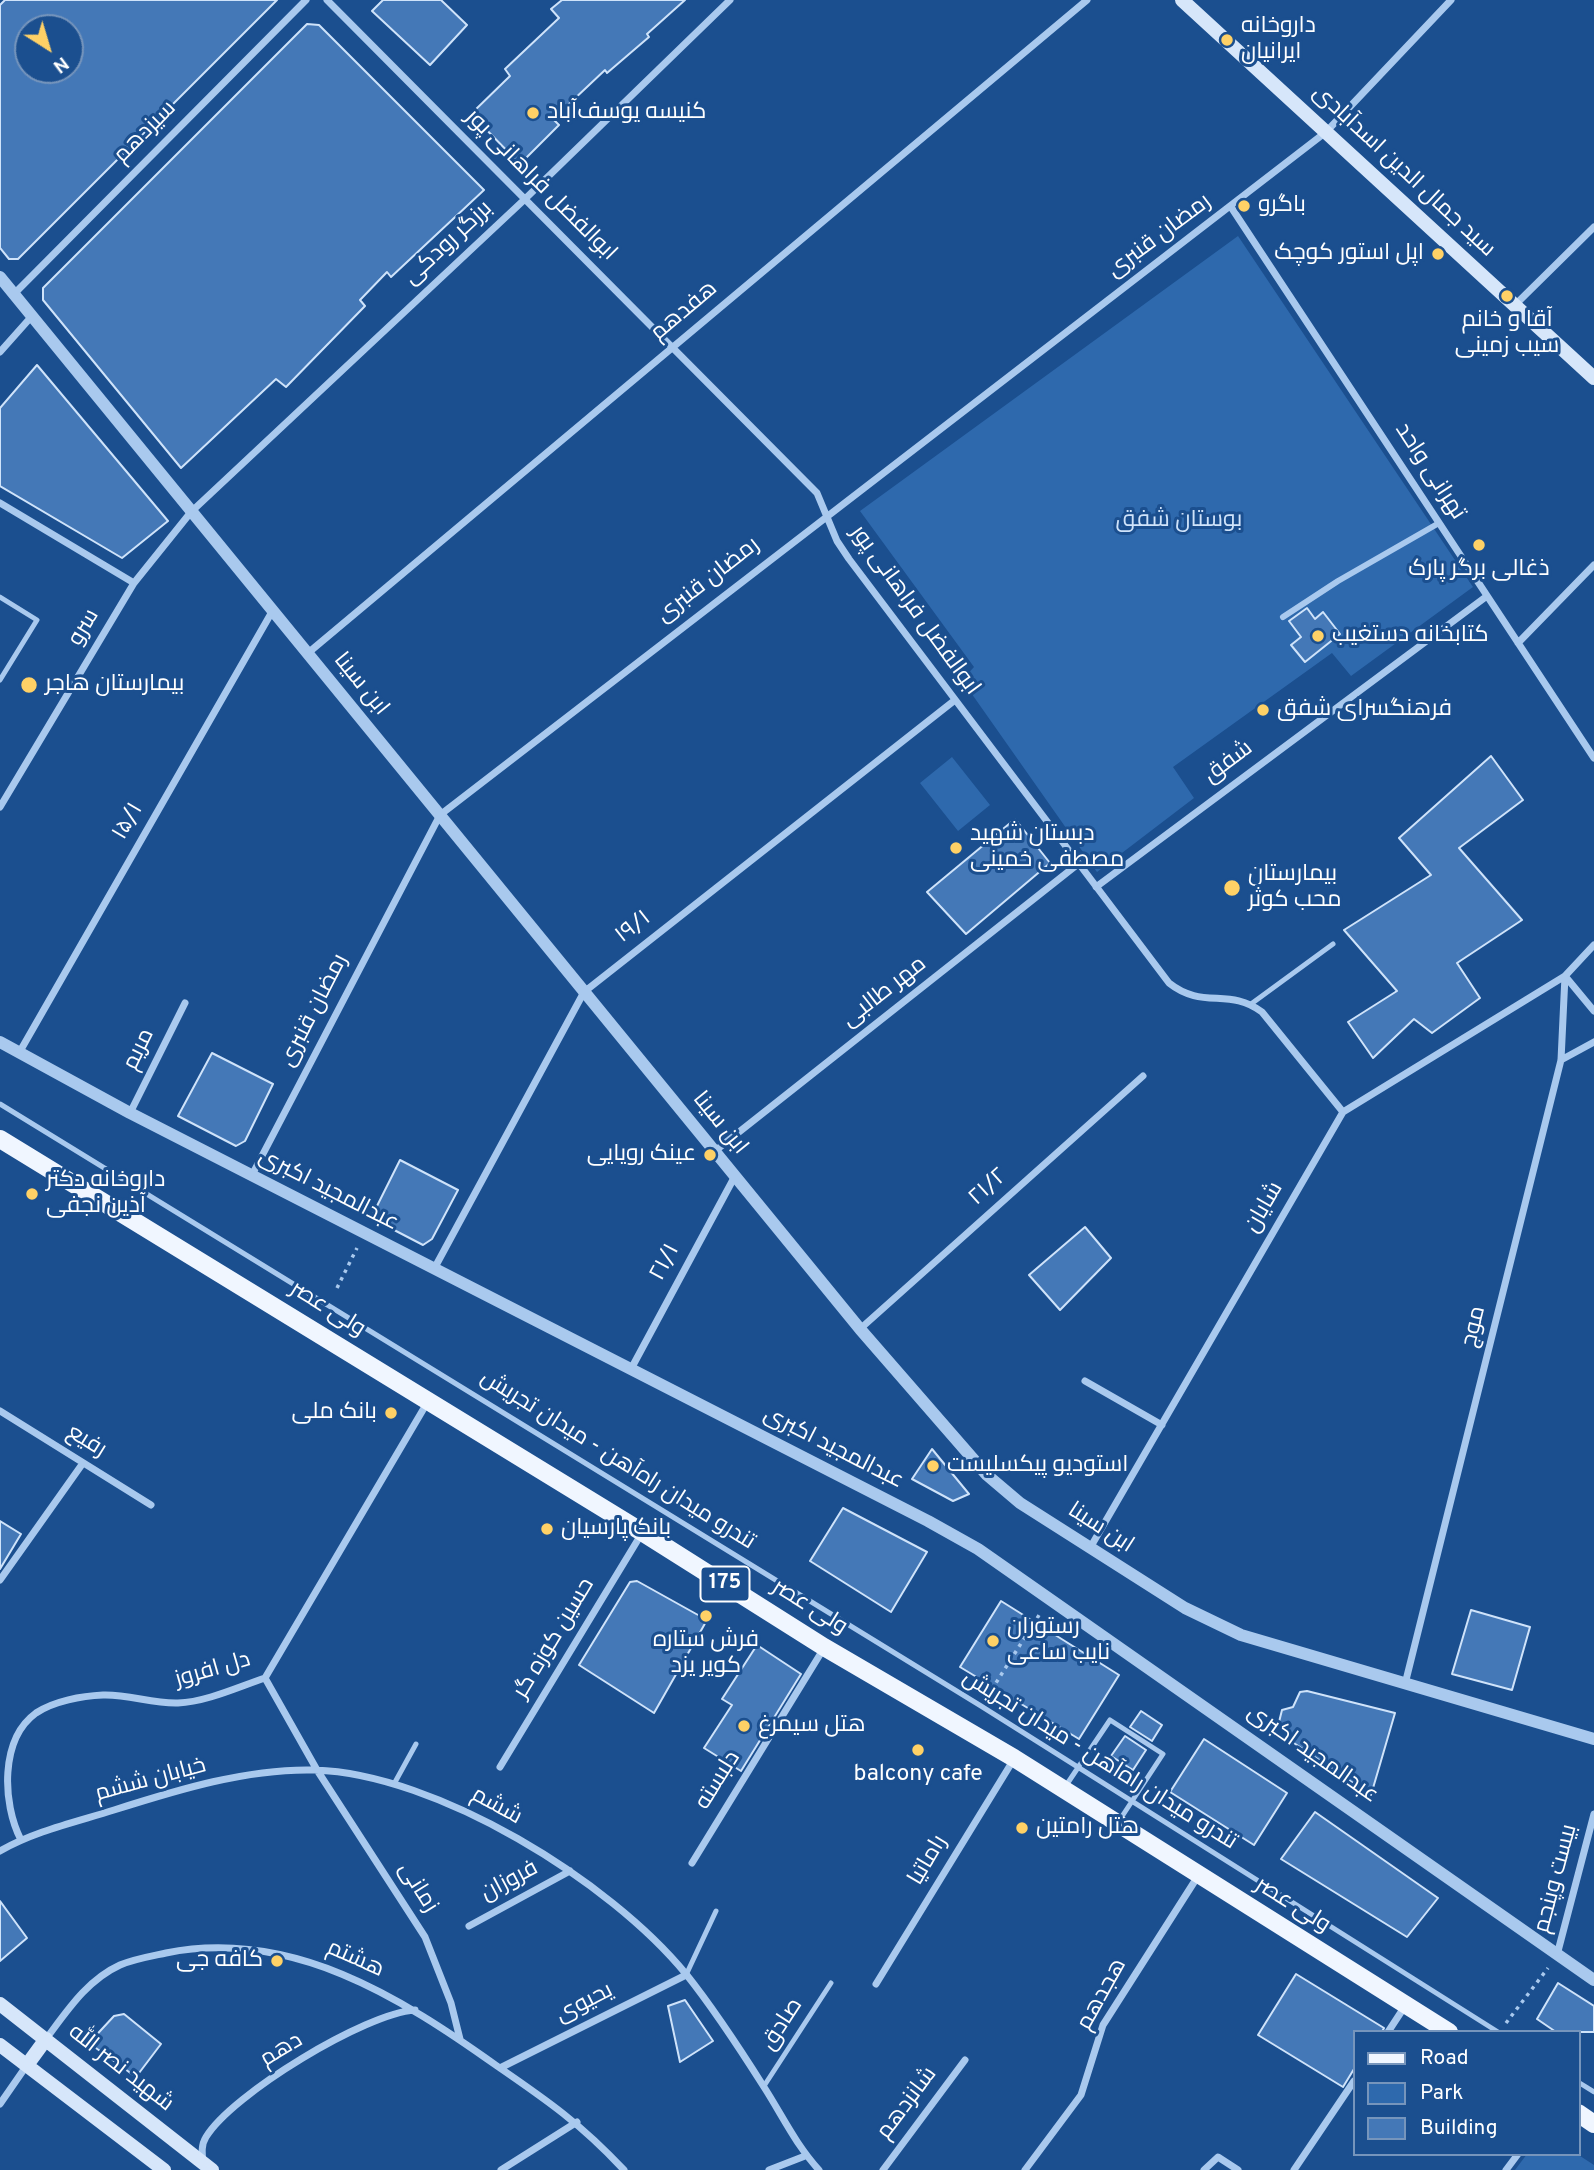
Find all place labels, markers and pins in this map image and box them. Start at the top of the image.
place label: داروخانه ایرانیان [1241,13,1316,67]
marker: داروخانه ایرانیان [1219,32,1235,48]
place label: کنیسه یوسف‌آباد [547,99,706,127]
marker: کنیسه یوسف‌آباد [525,105,541,121]
place label: باگرو [1258,192,1306,220]
marker: باگرو [1236,198,1252,214]
place label: اپل استور کوچک [1274,240,1424,268]
marker: اپل استور کوچک [1430,246,1446,262]
marker: آقا و خانم سیب زمینی [1499,288,1515,304]
place label: آقا و خانم سیب زمینی [1455,307,1559,361]
marker: ذغالی برگر پارک [1471,537,1487,553]
place label: ذغالی برگر پارک [1408,556,1550,584]
place label: کتابخانه دستغیب [1332,622,1489,650]
marker: کتابخانه دستغیب [1310,628,1326,644]
place label: بیمارستان هاجر [45,671,184,699]
marker: بیمارستان هاجر [19,675,39,695]
place label: فرهنگسرای شفق [1277,696,1452,724]
marker: فرهنگسرای شفق [1255,702,1271,718]
place label: دبستان شهید مصطفی خمینی [970,821,1124,875]
marker: دبستان شهید مصطفی خمینی [948,840,964,856]
place label: بیمارستان محب کوثر [1248,861,1342,915]
marker: بیمارستان محب کوثر [1222,878,1242,898]
place label: عینک رویایی [587,1141,696,1169]
marker: عینک رویایی [702,1147,718,1163]
place label: داروخانه دکتر آذین نجفی [46,1167,165,1221]
marker: داروخانه دکتر آذین نجفی [24,1186,40,1202]
place label: بانک ملی [292,1399,377,1427]
marker: بانک ملی [383,1405,399,1421]
place label: استودیو پیکسلیست [947,1452,1128,1480]
marker: استودیو پیکسلیست [925,1458,941,1474]
place label: بانک پارسیان [561,1515,671,1543]
marker: بانک پارسیان [539,1521,555,1537]
marker: فرش ستاره کویر یزد [698,1608,714,1624]
place label: رستوران نایب ساعی [1007,1614,1110,1668]
place label: فرش ستاره کویر یزد [653,1627,759,1681]
marker: رستوران نایب ساعی [985,1633,1001,1649]
place label: هتل سیمرغ [758,1712,865,1740]
marker: هتل سیمرغ [736,1718,752,1734]
marker: balcony cafe [910,1742,926,1758]
place label: balcony cafe [853,1761,983,1789]
place label: هتل رامتین [1036,1814,1139,1842]
marker: هتل رامتین [1014,1820,1030,1836]
place label: کافه جی [176,1947,263,1975]
marker: کافه جی [269,1953,285,1969]

